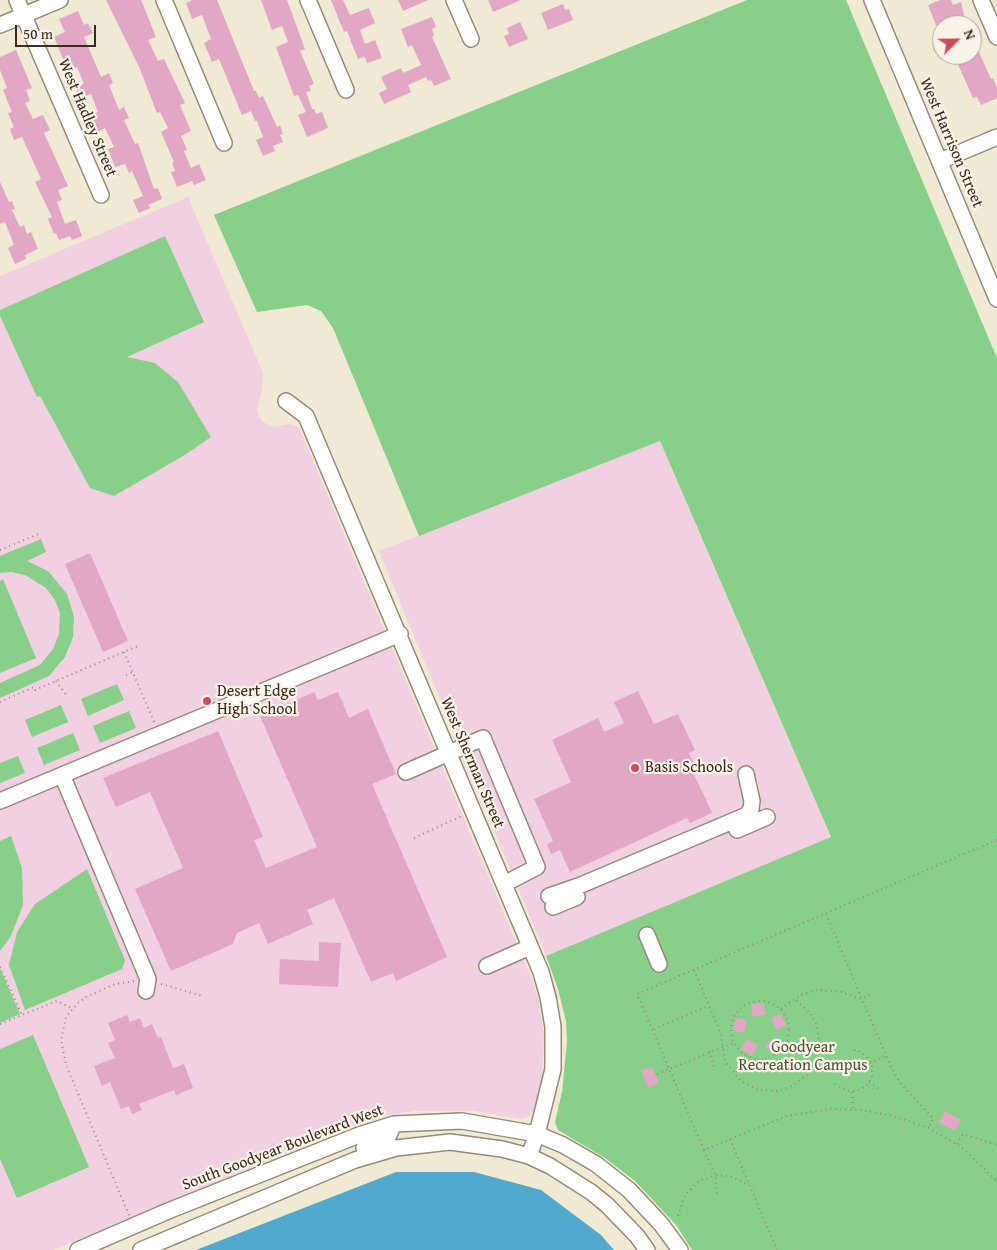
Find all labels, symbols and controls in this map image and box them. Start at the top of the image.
scale bar [18,15,99,47]
north arrow [932,15,982,65]
text: 50 m [23,23,53,44]
text: N [959,26,981,43]
street label: West Hadley Street [53,56,121,180]
street label: West Harrison Street [915,75,987,211]
place label: Desert Edge High School [217,682,297,720]
marker: Desert Edge High School [201,695,213,707]
street label: West Sherman Street [436,695,508,831]
place label: Basis Schools [645,758,733,778]
marker: Basis Schools [629,762,641,774]
park label: Goodyear Recreation Campus [738,1038,868,1076]
street label: South Goodyear Boulevard West [180,1101,386,1195]

